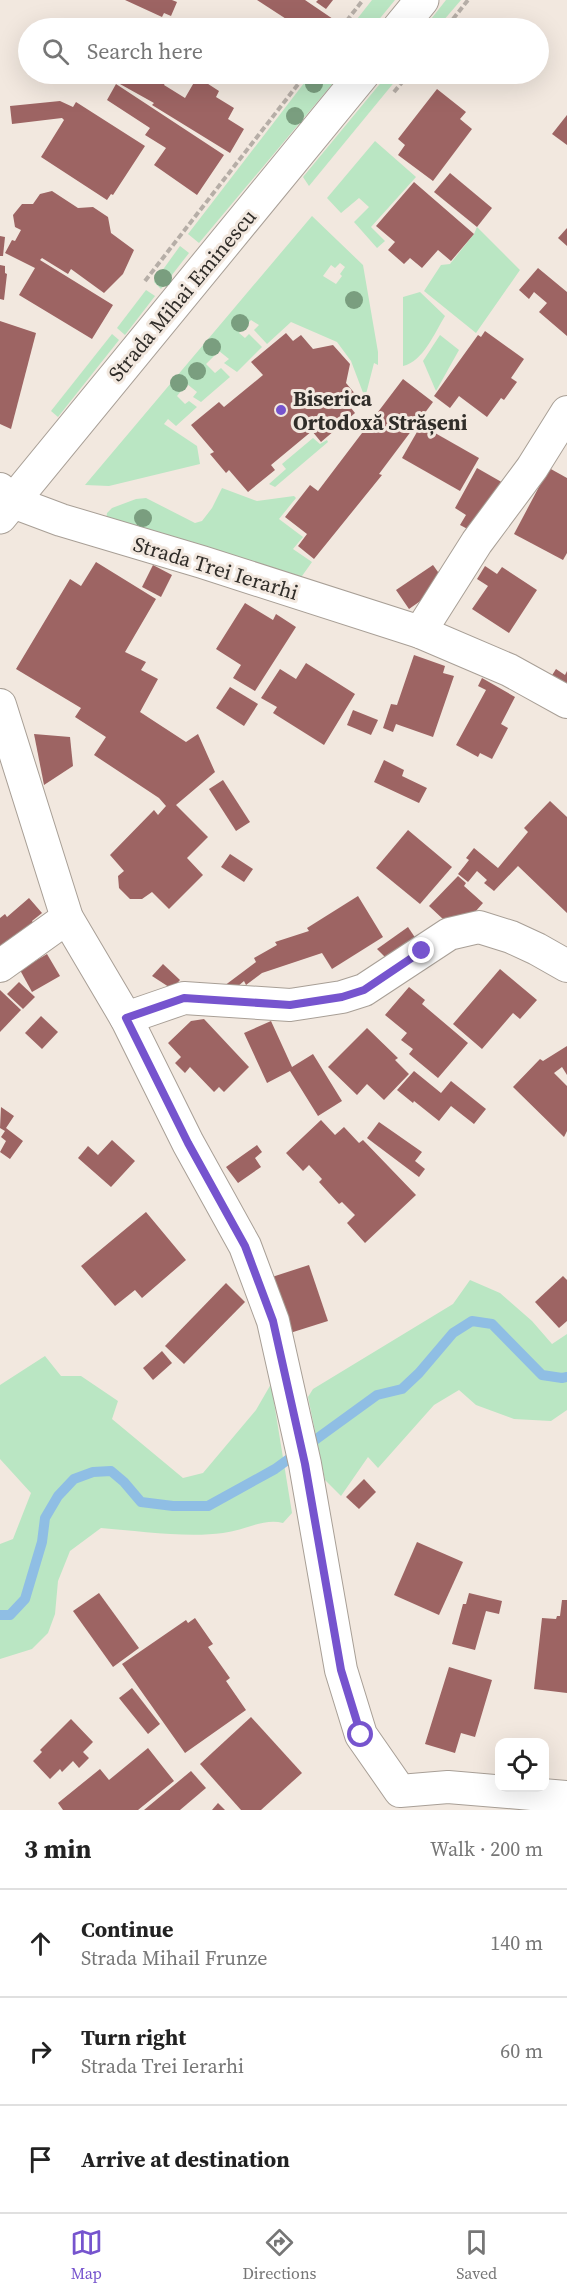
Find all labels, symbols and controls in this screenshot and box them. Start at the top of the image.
search box [18,18,549,84]
icon: search [39,35,72,68]
text: Search here [87,36,203,66]
street label: Strada Mihai Eminescu [101,203,263,387]
place label: Biserica Ortodoxă Strășeni [293,384,468,437]
marker: Biserica Ortodoxă Strășeni [274,403,288,417]
street label: Strada Trei Ierarhi [130,529,302,607]
route end [408,937,434,963]
route start [347,1721,373,1747]
map controls [495,1738,549,1792]
button: locate [495,1738,549,1792]
text: 3 min [24,1831,91,1867]
text: Walk · 200 m [430,1835,543,1863]
text: Continue [81,1914,174,1944]
icon: ahead [24,1927,57,1960]
text: 140 m [490,1929,543,1957]
text: Strada Mihail Frunze [81,1944,267,1972]
text: Turn right [81,2022,186,2052]
icon: right [24,2035,57,2068]
text: 60 m [500,2037,543,2065]
text: Strada Trei Ierarhi [81,2052,244,2080]
icon: arrive [24,2143,57,2176]
text: Arrive at destination [81,2144,290,2174]
tab: Map [70,2226,103,2284]
tab: Directions [242,2226,317,2284]
tab: Saved [456,2226,497,2284]

